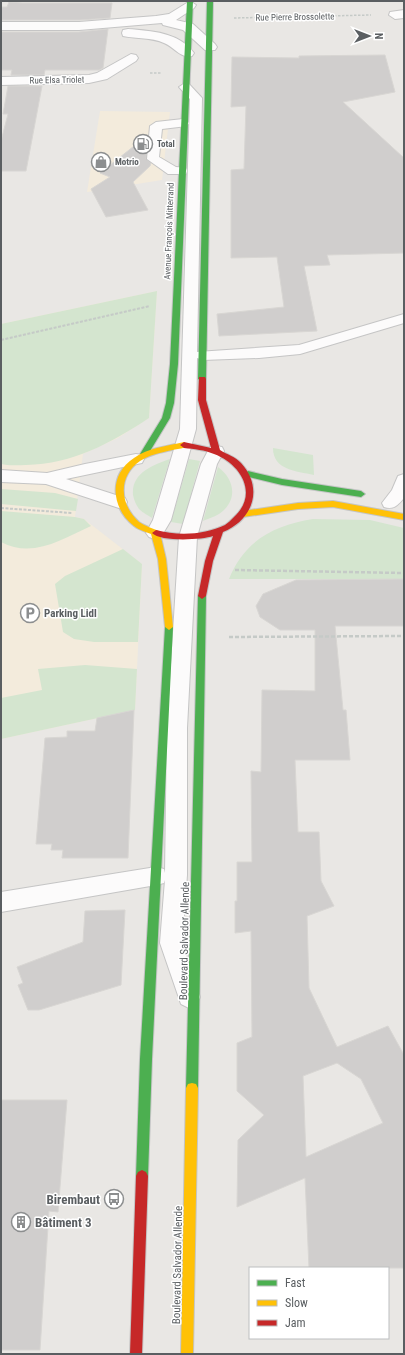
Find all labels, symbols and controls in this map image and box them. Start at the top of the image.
street label: Rue Pierre Brossolette [255,11,335,23]
north arrow [349,16,389,56]
text: N [372,33,385,40]
street label: Rue Elsa Triolet [29,75,85,85]
fuel station icon: Total [132,133,154,155]
place label: Total [157,139,175,149]
shop icon: Motrio [90,151,112,173]
place label: Motrio [115,157,139,167]
street label: Avenue François Mitterrand [162,182,176,280]
parking icon: Parking Lidl [19,602,41,624]
place label: Parking Lidl [44,607,97,620]
street label: Boulevard Salvador Allende [177,882,192,1000]
bus stop icon: Birembaut [103,1188,125,1210]
place label: Birembaut [46,1192,100,1207]
street label: Boulevard Salvador Allende [170,1206,185,1324]
building icon: Bâtiment 3 [10,1211,32,1233]
place label: Bâtiment 3 [35,1215,92,1230]
legend [249,1267,389,1339]
text: Fast [285,1276,306,1290]
text: Slow [285,1296,308,1310]
text: Jam [285,1316,306,1330]

